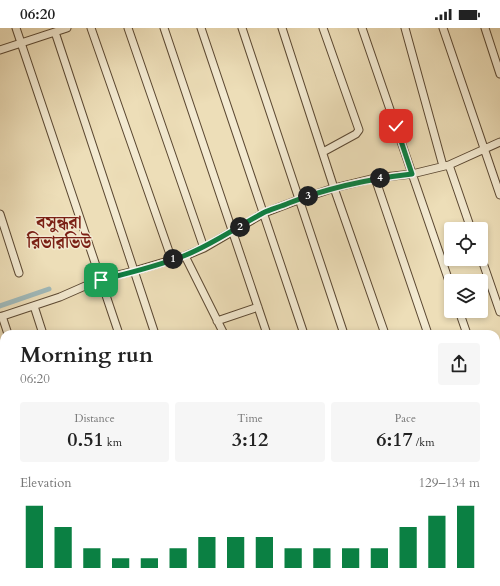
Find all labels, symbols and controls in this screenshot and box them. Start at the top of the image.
text: 06:20 [20,4,55,24]
pin [379,109,413,143]
icon: check [385,115,407,137]
pin: 4 [370,168,390,188]
text: 4 [377,170,383,185]
pin: 3 [298,186,318,206]
text: 3 [305,188,311,203]
district label: বসুন্ধরা রিভারভিউ [26,211,92,254]
pin: 2 [230,217,250,237]
text: 2 [237,219,243,234]
map controls [444,222,488,318]
button: locate [444,222,488,266]
pin: 1 [163,249,183,269]
text: 1 [170,251,176,266]
pin [84,263,118,297]
icon: arrive [90,269,112,291]
button: layers [444,274,488,318]
text: Morning run [20,340,153,370]
button: share [438,343,480,385]
text: 06:20 [20,370,50,388]
text: Distance [75,411,115,426]
text: Time [237,411,263,426]
text: Pace [395,411,416,426]
text: 0.51 [67,426,104,453]
text: 3:12 [232,426,268,453]
text: 6:17 [376,426,413,453]
text: km [104,435,122,450]
text: /km [413,435,434,450]
text: Elevation [20,474,72,492]
text: 129–134 m [418,474,480,492]

